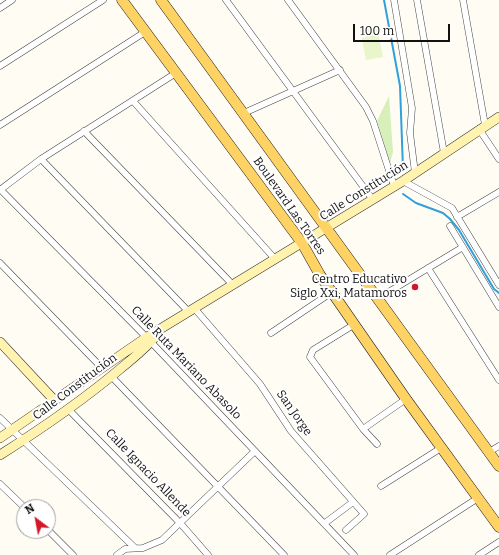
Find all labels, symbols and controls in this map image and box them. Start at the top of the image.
scale bar [355,16,452,42]
text: 100 m [360,24,394,38]
street label: Boulevard Las Torres [250,154,328,258]
street label: Calle Constitución [317,158,411,224]
place label: Centro Educativo Siglo Xxi, Matamoros [290,273,407,301]
marker: Centro Educativo Siglo Xxi, Matamoros [410,282,420,292]
street label: Calle Ruta Mariano Abasolo [128,303,244,423]
street label: Calle Constitución [30,351,120,423]
street label: San Jorge [273,387,315,439]
street label: Calle Ignacio Allende [102,426,194,520]
north arrow [16,499,56,539]
text: N [23,501,37,517]

